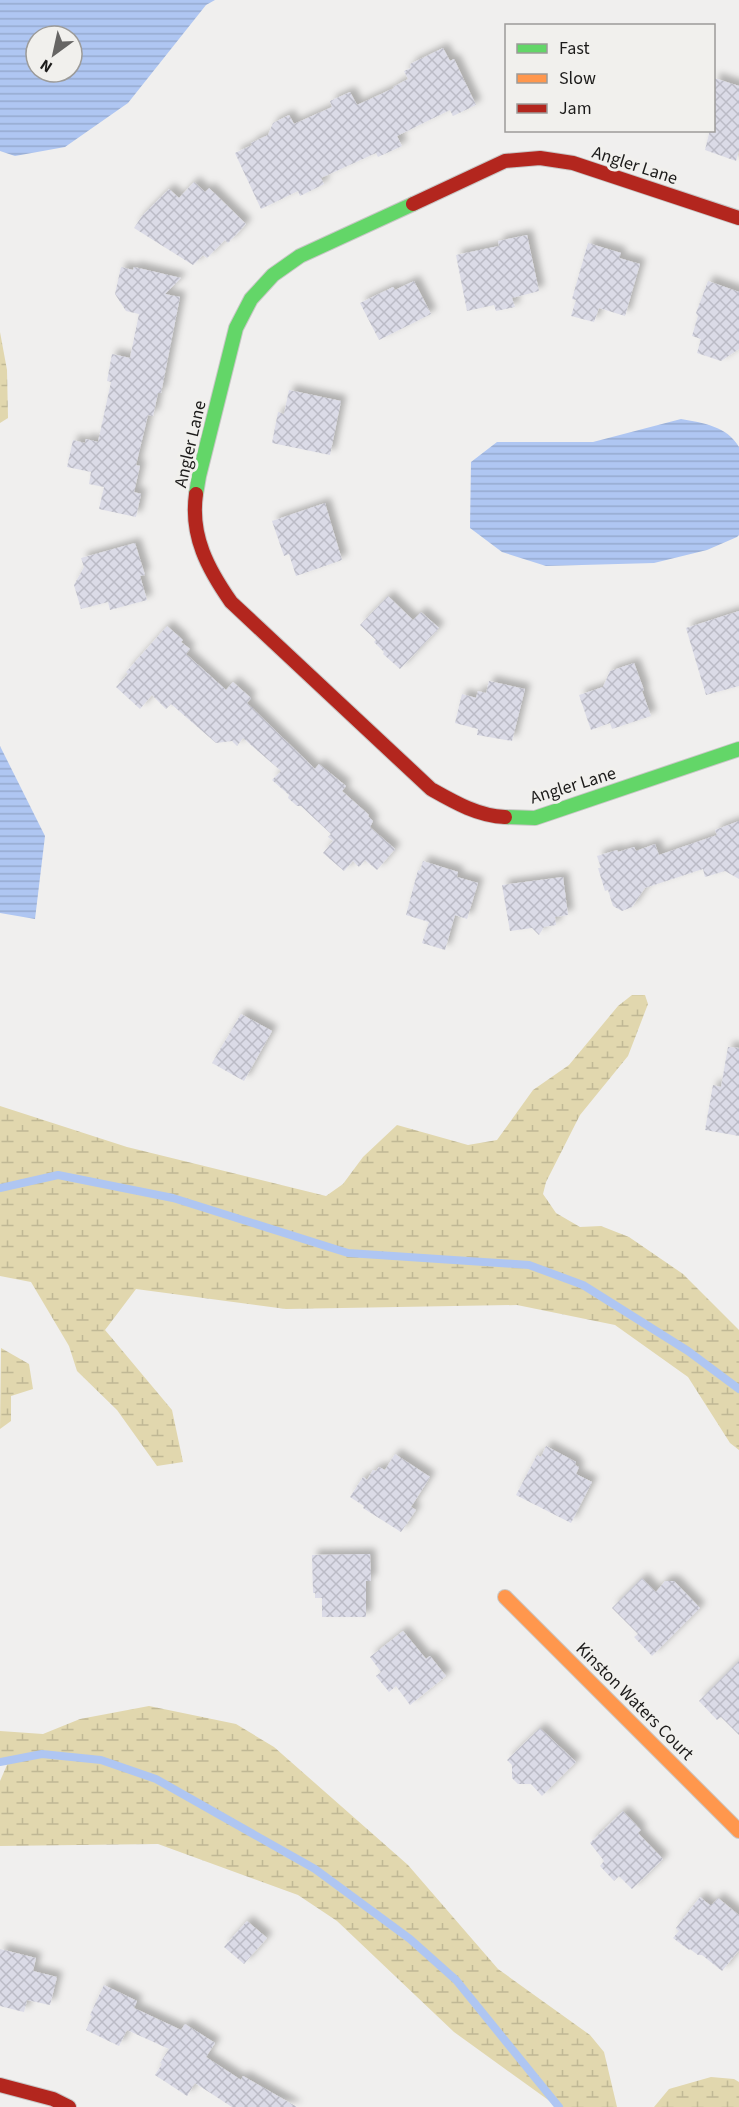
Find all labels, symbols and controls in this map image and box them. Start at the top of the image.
north arrow [24,24,84,84]
legend [505,24,715,132]
text: Fast [559,36,590,61]
text: N [36,54,57,78]
text: Slow [559,66,596,91]
text: Jam [559,96,592,121]
street label: Angler Lane [589,140,681,191]
street label: Angler Lane [168,398,213,490]
street label: Angler Lane [527,761,619,810]
street label: Kinston Waters Court [570,1637,699,1766]

